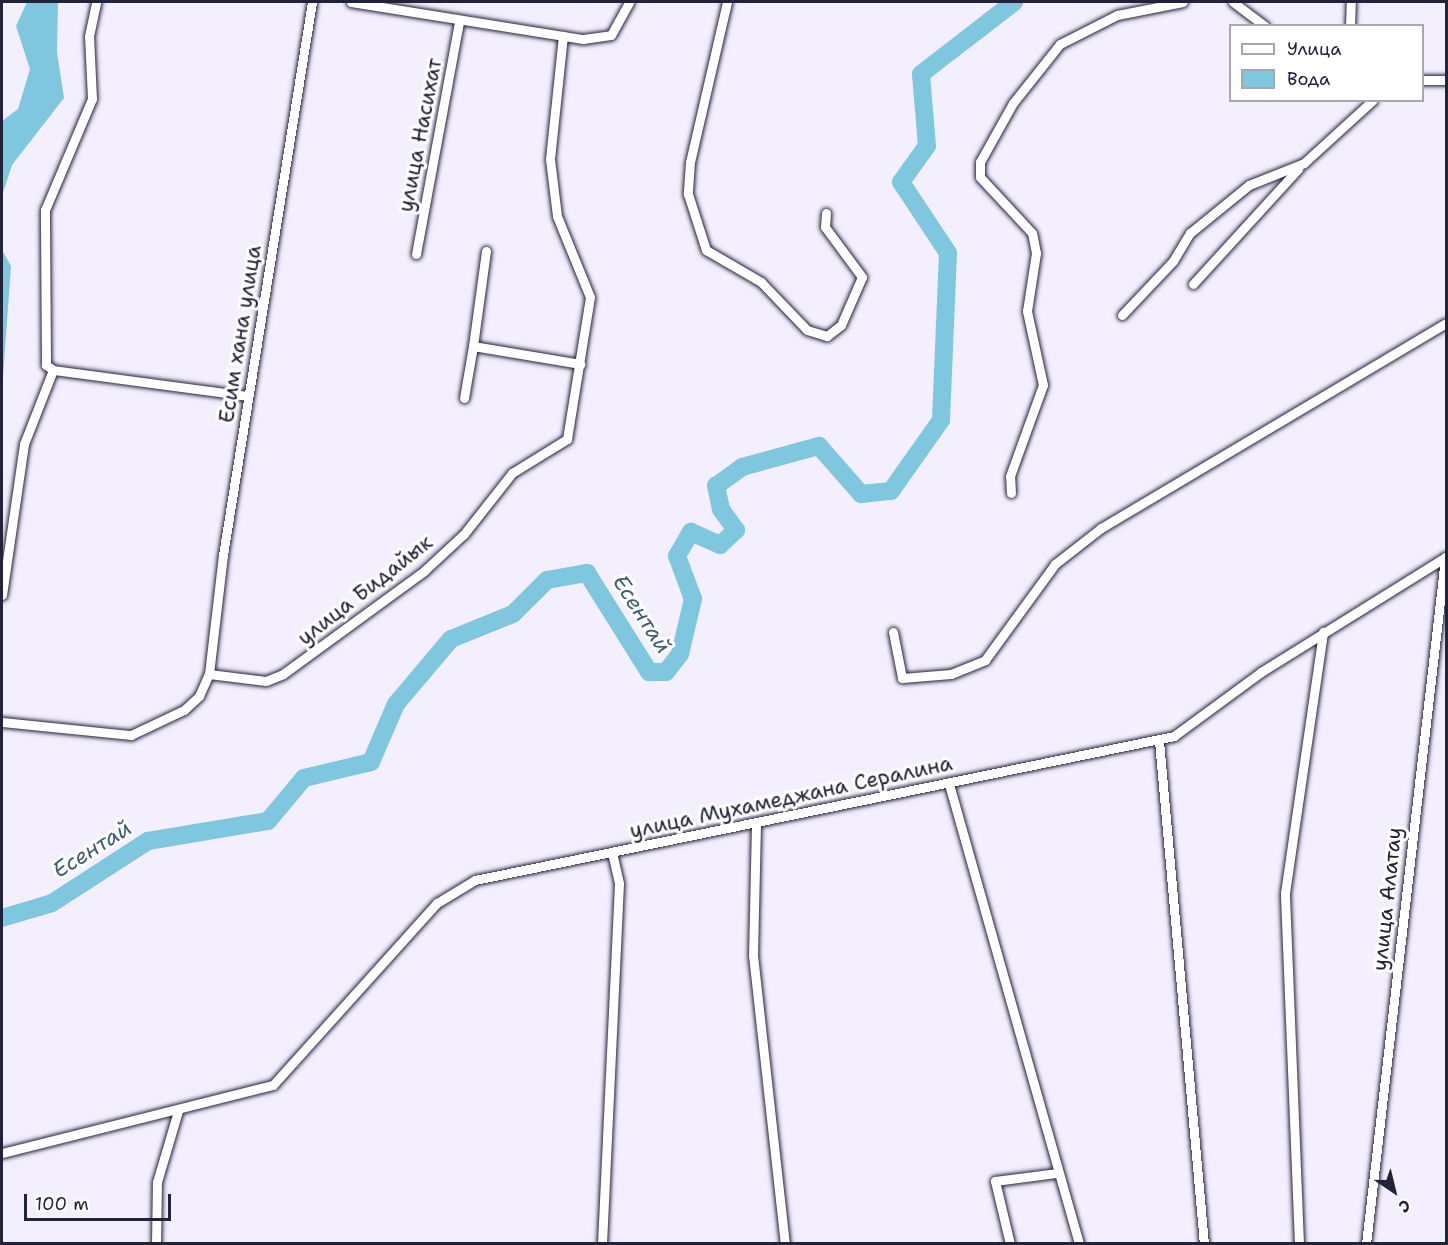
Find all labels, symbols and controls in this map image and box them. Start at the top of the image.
legend [1229,24,1424,102]
text: Улица [1287,37,1341,61]
street label: улица Насихат [393,56,447,214]
text: Вода [1287,67,1330,91]
street label: Есим хана улица [214,243,266,425]
street label: улица Бидайык [293,530,437,650]
water label: Есентай [607,570,677,658]
street label: улица Мухамеджана Сералина [627,750,955,844]
water label: Есентай [48,815,136,883]
street label: улица Алатау [1367,826,1407,972]
north arrow [1364,1161,1424,1221]
scale bar [27,1182,174,1220]
text: 100 m [35,1192,89,1216]
text: С [1395,1195,1415,1218]

